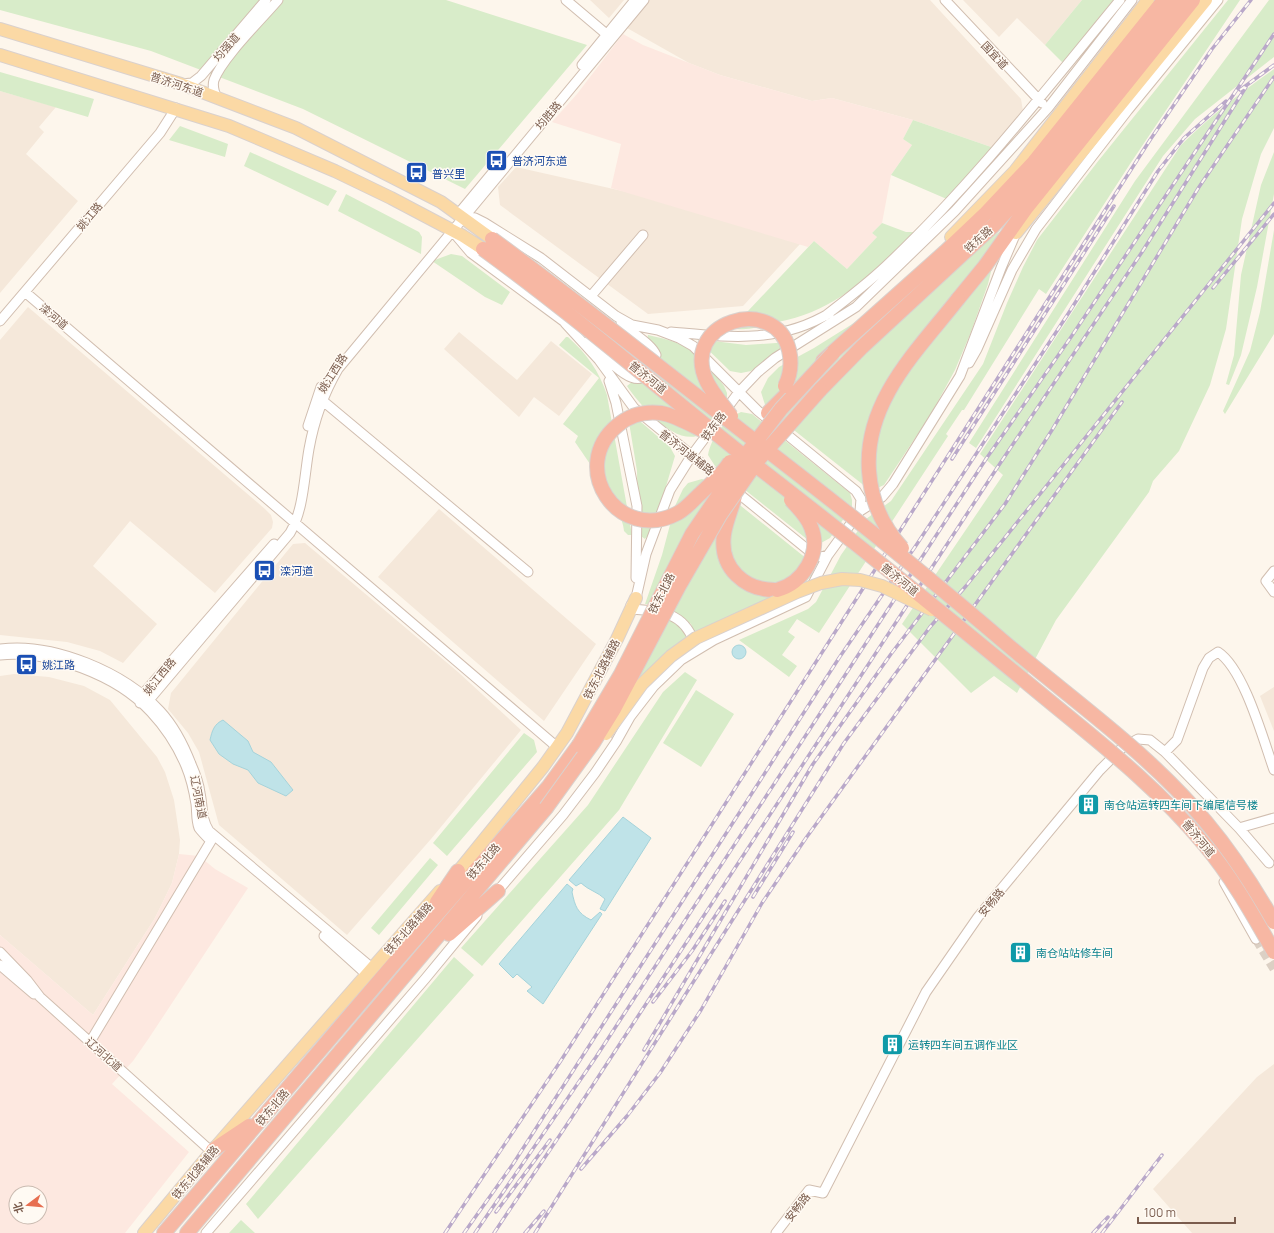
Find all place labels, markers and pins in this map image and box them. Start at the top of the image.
bus stop icon: 普济河东道 [483,147,509,173]
place label: 普济河东道 [512,153,567,168]
bus stop icon: 普兴里 [404,160,430,186]
place label: 普兴里 [432,166,465,181]
bus stop icon: 滦河道 [252,557,278,583]
place label: 滦河道 [280,563,313,578]
bus stop icon: 姚江路 [14,651,40,677]
place label: 姚江路 [42,657,75,672]
building icon: 南仓站运转四车间下编尾信号楼 [1076,791,1102,817]
place label: 南仓站运转四车间下编尾信号楼 [1104,797,1258,812]
building icon: 南仓站站修车间 [1007,939,1033,965]
place label: 南仓站站修车间 [1036,945,1113,960]
building icon: 运转四车间五调作业区 [879,1031,905,1057]
place label: 运转四车间五调作业区 [908,1037,1018,1052]

